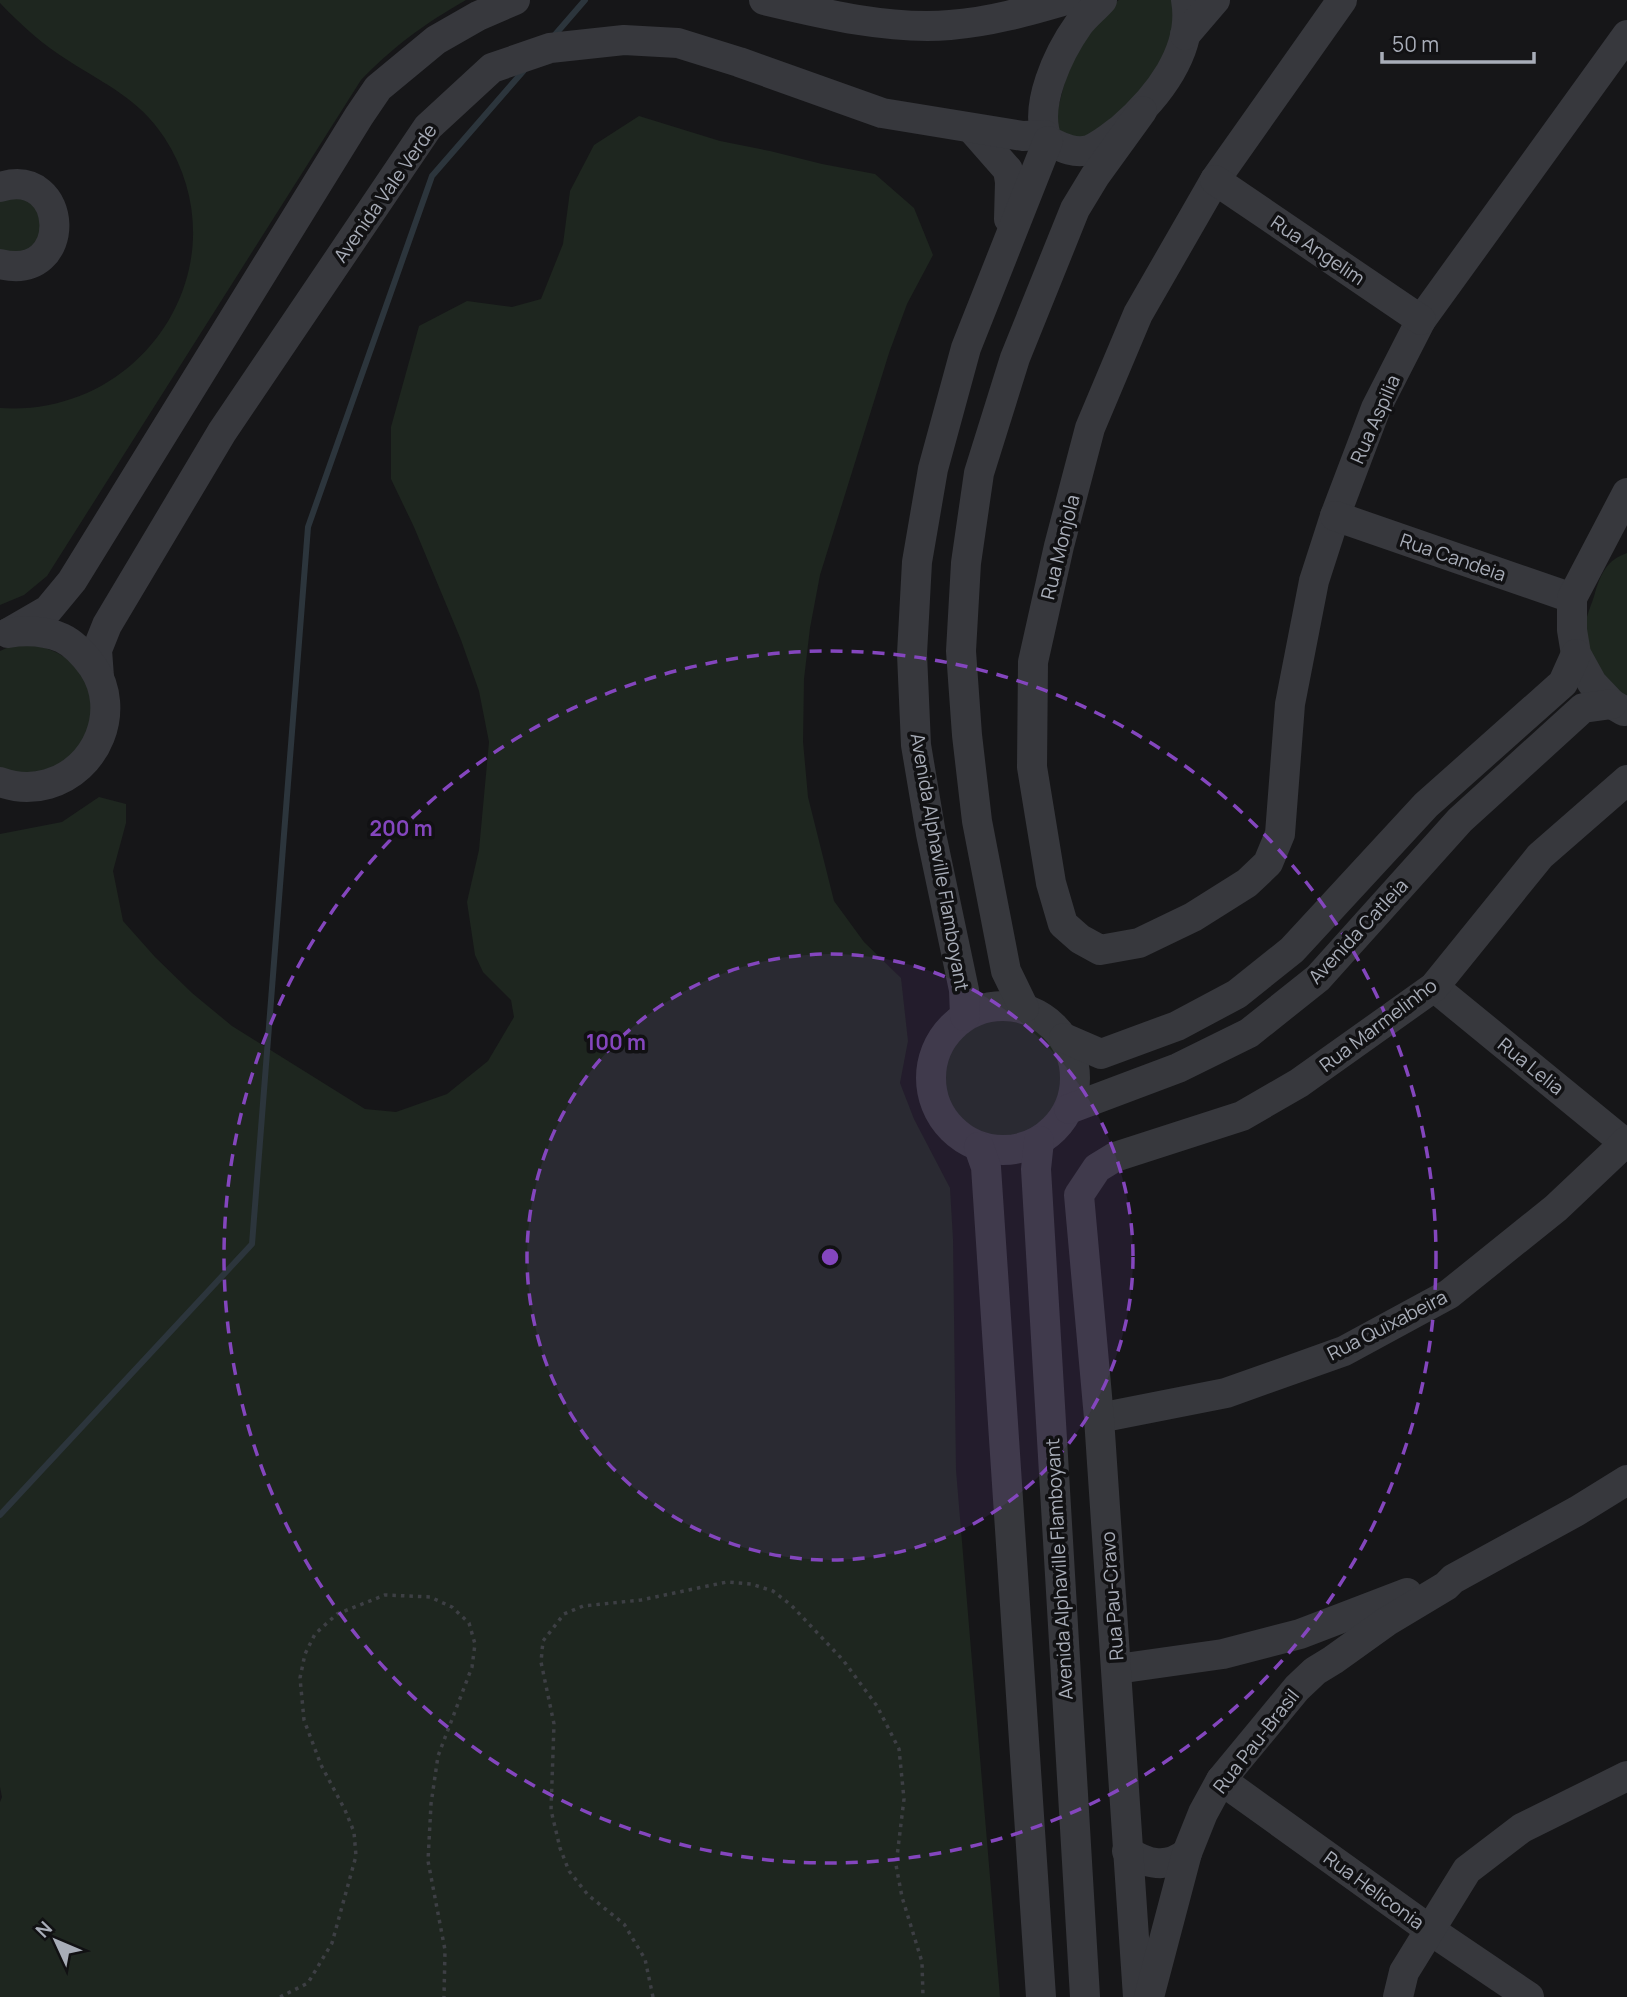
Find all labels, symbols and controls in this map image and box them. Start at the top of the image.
scale bar [1382,21,1534,65]
text: 50 m [1392,30,1439,58]
street label: Avenida Vale Verde [327,119,443,267]
street label: Rua Angelim [1266,209,1370,291]
street label: Rua Aspilia [1344,370,1406,468]
street label: Rua Monjola [1034,492,1086,602]
street label: Rua Candeia [1397,527,1509,587]
street label: Avenida Alphaville Flamboyant [904,731,976,993]
text: 200 m [369,814,433,842]
street label: Avenida Catleia [1302,873,1414,989]
street label: Rua Marmelinho [1314,972,1442,1078]
text: 100 m [586,1028,646,1056]
street label: Rua Lelia [1493,1031,1569,1101]
centre of rings [818,1245,842,1269]
street label: Rua Quixabeira [1323,1284,1451,1366]
street label: Avenida Alphaville Flamboyant [1039,1438,1079,1700]
street label: Rua Pau-Cravo [1095,1531,1129,1661]
street label: Rua Pau-Brasil [1207,1683,1305,1799]
street label: Rua Heliconia [1318,1845,1430,1935]
north arrow [21,1906,91,1976]
text: N [30,1915,58,1943]

